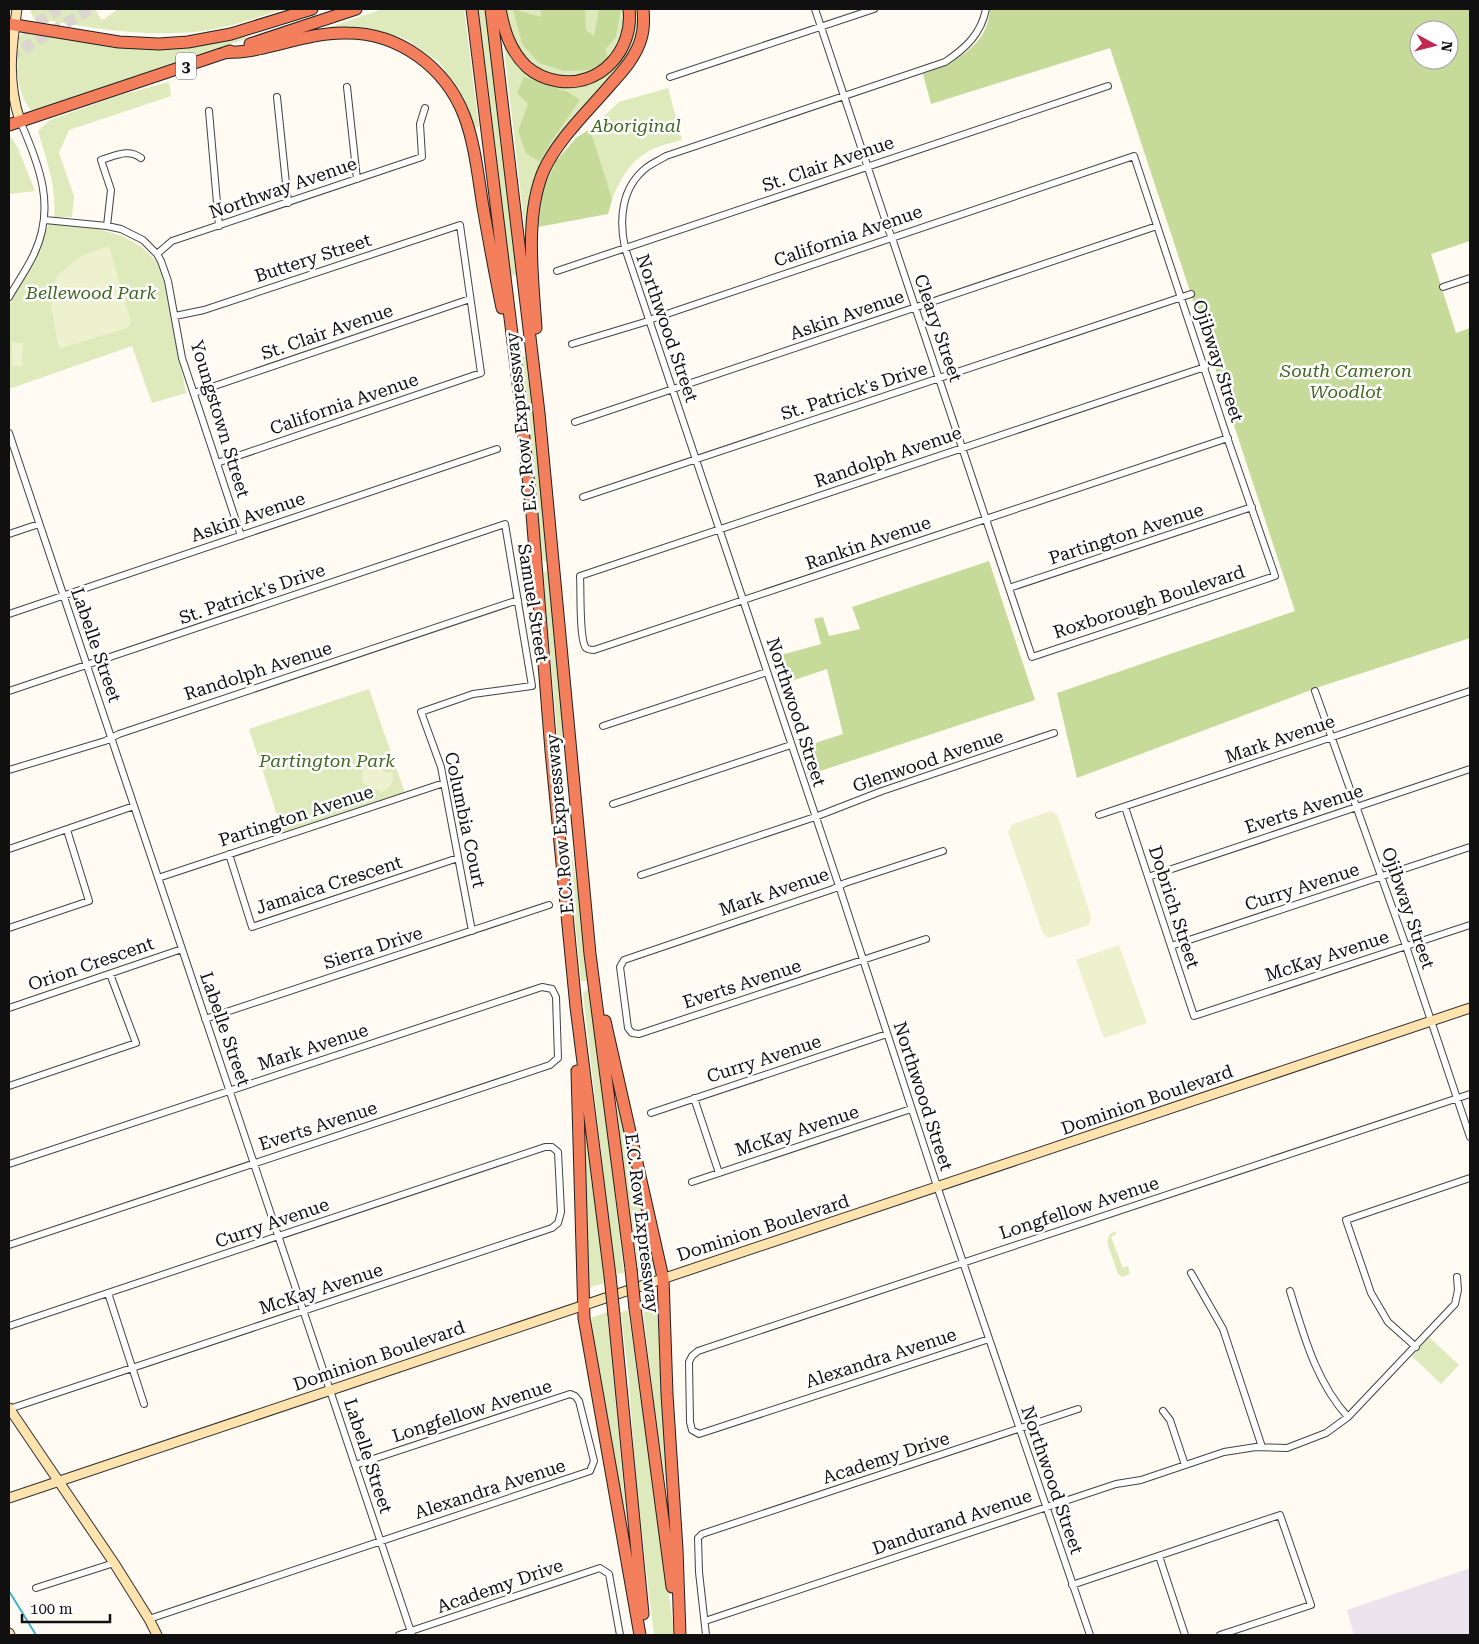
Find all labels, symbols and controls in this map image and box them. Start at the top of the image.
north arrow [1409,20,1459,70]
text: N [1438,40,1456,53]
road number: 3 [176,52,196,80]
park label: Aboriginal [590,115,681,136]
street label: St. Clair Avenue [759,131,897,196]
street label: Northway Avenue [206,152,360,223]
street label: California Avenue [771,200,925,271]
street label: Buttery Street [252,229,374,286]
street label: Northwood Street [632,251,703,405]
street label: Cleary Street [910,271,967,385]
park label: Bellewood Park [25,282,156,303]
street label: Askin Avenue [787,285,907,344]
street label: Ojibway Street [1189,297,1248,425]
street label: St. Clair Avenue [258,299,396,364]
street label: E.C. Row Expressway [501,331,540,513]
street label: Youngstown Street [187,338,254,500]
street label: St. Patrick's Drive [778,357,930,424]
park label: South Cameron Woodlot [1279,360,1412,402]
street label: California Avenue [267,368,421,439]
street label: Randolph Avenue [811,421,964,492]
street label: Askin Avenue [188,487,308,546]
street label: Partington Avenue [1046,499,1206,568]
street label: Rankin Avenue [802,511,933,574]
street label: Samuel Street [514,542,553,664]
street label: St. Patrick's Drive [176,559,328,628]
street label: Roxborough Boulevard [1050,560,1248,642]
street label: Labelle Street [67,585,126,705]
street label: Northwood Street [762,635,831,789]
street label: Randolph Avenue [181,637,335,704]
street label: Mark Avenue [1222,710,1338,767]
street label: Glenwood Avenue [850,725,1006,796]
street label: E.C. Row Expressway [541,733,578,915]
park label: Partington Park [258,750,395,771]
street label: Columbia Court [441,750,490,890]
street label: Everts Avenue [1242,779,1366,838]
street label: Partington Avenue [216,781,376,850]
street label: Dobrich Street [1145,843,1204,971]
street label: Ojibway Street [1378,844,1439,972]
street label: Jamaica Crescent [253,851,405,918]
street label: Curry Avenue [1242,858,1362,915]
street label: Mark Avenue [716,863,832,920]
street label: Sierra Drive [321,922,425,973]
street label: McKay Avenue [1262,926,1391,985]
street label: Orion Crescent [25,932,157,995]
street label: Everts Avenue [680,954,804,1013]
street label: Labelle Street [196,969,255,1089]
street label: Mark Avenue [255,1019,371,1074]
street label: Northwood Street [889,1019,958,1173]
street label: Curry Avenue [704,1030,824,1087]
street label: Dominion Boulevard [1058,1060,1236,1139]
street label: Everts Avenue [256,1096,380,1155]
street label: McKay Avenue [732,1101,861,1160]
street label: E.C. Row Expressway [621,1132,664,1314]
street label: Longfellow Avenue [996,1172,1161,1243]
street label: Dominion Boulevard [674,1190,852,1265]
street label: Curry Avenue [212,1193,332,1252]
street label: McKay Avenue [256,1259,385,1318]
street label: Dominion Boulevard [290,1316,468,1395]
street label: Alexandra Avenue [803,1323,959,1392]
street label: Longfellow Avenue [389,1375,554,1446]
street label: Labelle Street [340,1396,397,1516]
street label: Northwood Street [1017,1403,1088,1557]
street label: Academy Drive [820,1427,952,1488]
street label: Alexandra Avenue [412,1454,568,1523]
street label: Dandurand Avenue [869,1484,1034,1559]
street label: Academy Drive [434,1554,566,1617]
scale bar [22,1592,110,1624]
text: 100 m [30,1600,73,1618]

